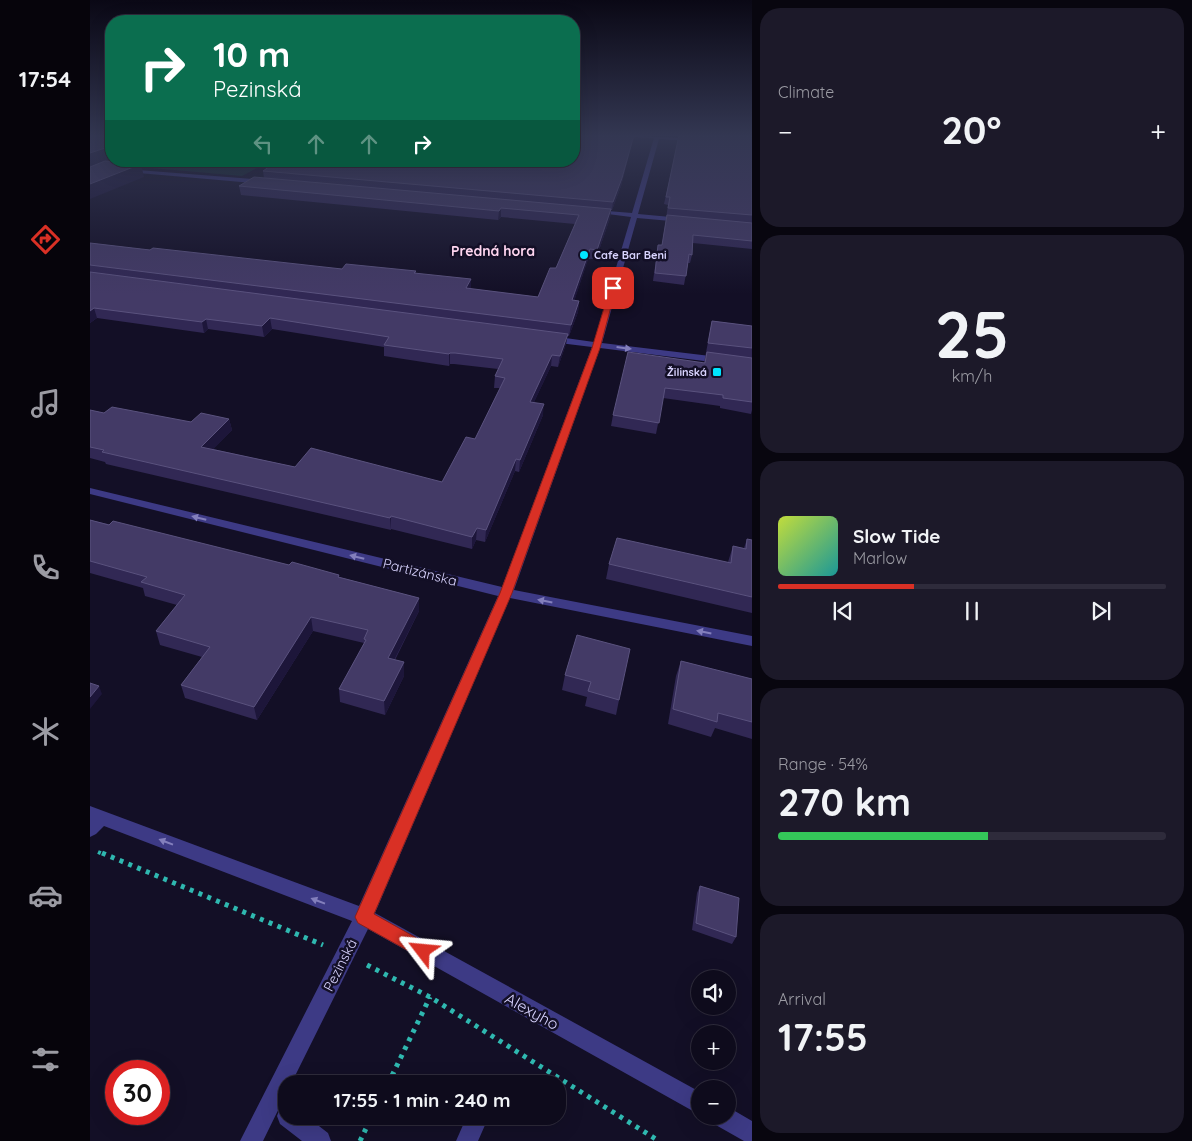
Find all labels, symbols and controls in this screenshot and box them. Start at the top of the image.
text: 10 m [213,32,290,76]
icon: right [130,35,195,100]
text: 17:54 [19,65,71,93]
text: Pezinská [213,75,302,103]
text: Climate [778,82,834,102]
text: 20° [941,106,1001,154]
text: − [778,114,793,149]
text: + [1150,114,1166,149]
icon: left [249,130,277,158]
icon: ahead [302,130,330,158]
icon: ahead [355,130,383,158]
icon: right [408,130,436,158]
icon: directions [28,222,63,257]
district label: Predná hora [451,242,535,260]
place label: Cafe Bar Beni [594,248,667,262]
marker: Cafe Bar Beni [578,249,590,261]
pin [592,267,634,309]
icon: arrive [599,274,627,302]
text: 25 [935,293,1009,374]
one-way arrow [617,344,633,352]
place label: Žilinská [667,365,707,379]
marker: Žilinská [711,366,723,378]
text: km/h [952,366,992,386]
icon: music [28,386,63,421]
one-way arrow [191,514,206,522]
text: Slow Tide [853,524,941,548]
text: Marlow [853,548,907,568]
icon: phone [28,550,63,585]
one-way arrow [349,553,364,561]
street label: Partizánska [381,554,459,590]
one-way arrow [537,597,552,605]
icon: previous [829,597,857,625]
icon: pause [958,597,986,625]
icon: next [1087,597,1115,625]
one-way arrow [697,628,712,636]
icon: climate [28,714,63,749]
text: Range · 54% [778,754,868,774]
text: 270 km [778,778,911,826]
one-way arrow [159,838,173,846]
icon: car [28,878,63,913]
one-way arrow [311,896,325,904]
position arrow [396,924,448,976]
street label: Pezinská [319,936,361,994]
map controls [691,970,736,1125]
button: sound [691,970,736,1015]
street label: Alexyho [502,988,562,1034]
text: Arrival [778,989,826,1009]
text: 17:55 [778,1013,868,1061]
button: + [691,1025,736,1070]
icon: filters [28,1042,63,1077]
speed limit sign: 30 [105,1060,170,1125]
button: − [691,1080,736,1125]
text: 17:55 · 1 min · 240 m [333,1088,511,1112]

